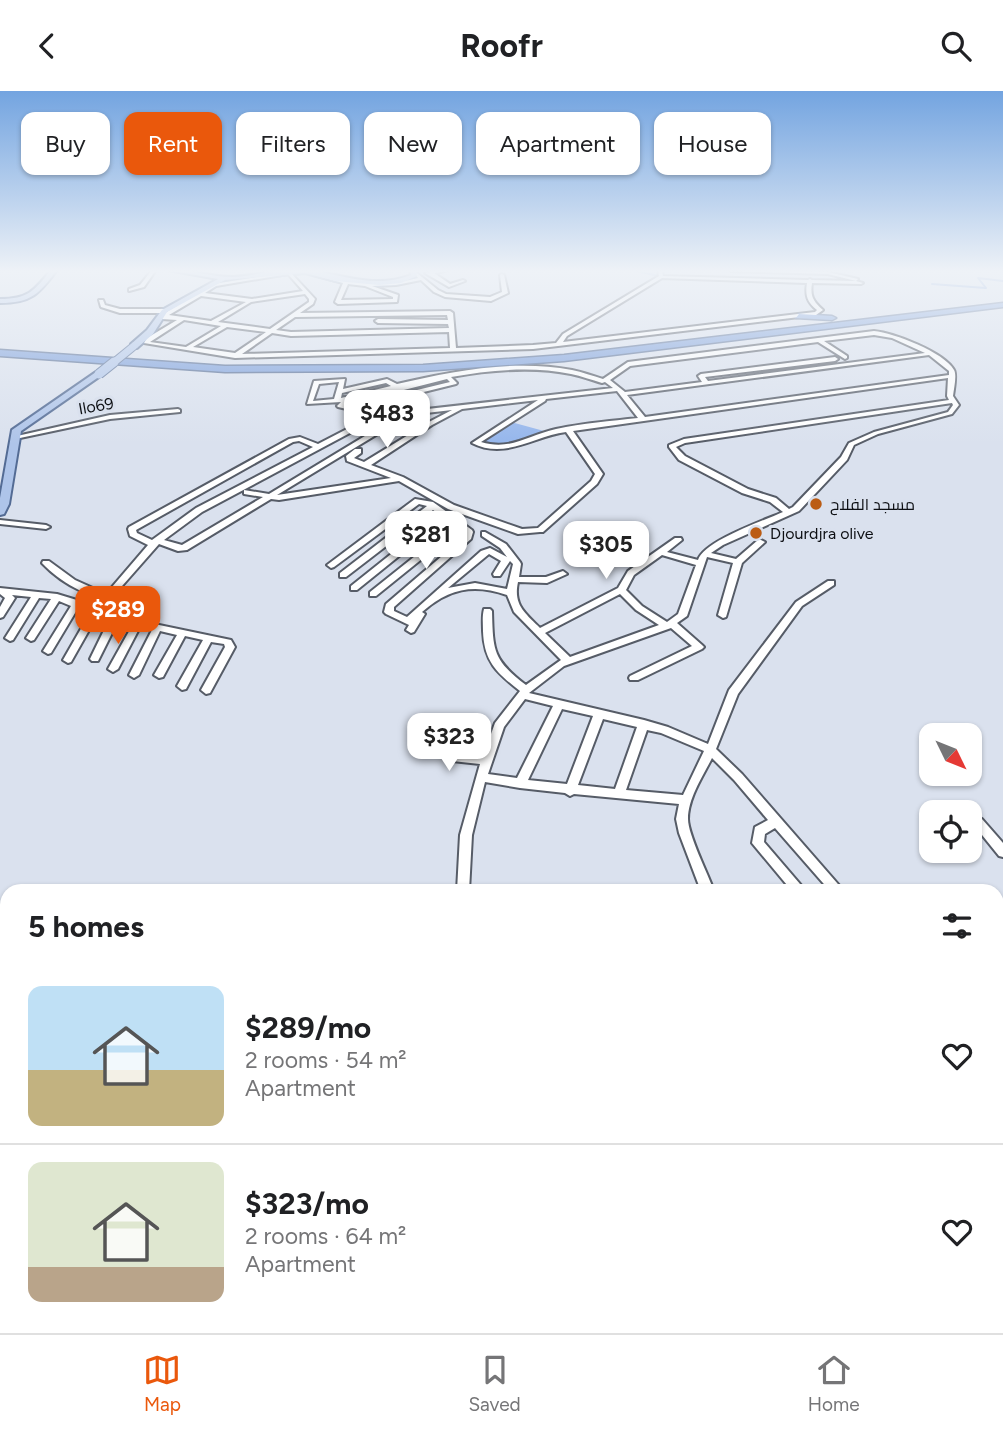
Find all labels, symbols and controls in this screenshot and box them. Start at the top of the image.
icon: back [28,27,66,65]
text: Roofr [460,27,543,65]
icon: search [937,27,975,65]
chip: Buy [21,112,110,175]
chip: Rent [124,112,222,175]
chip: Filters [236,112,350,175]
chip: New [364,112,462,175]
chip: Apartment [476,112,640,175]
chip: House [654,112,771,175]
pin: $483 [346,391,428,450]
street label: Ilo69 [77,394,115,418]
text: $483 [360,399,414,427]
place label: مسجد الفلاح [830,495,915,516]
marker: مسجد الفلاح [808,496,824,512]
pin: $281 [385,511,467,571]
text: $281 [401,520,451,548]
pin: $305 [565,521,647,581]
place label: Djourdjra olive [770,524,874,543]
marker: Djourdjra olive [748,525,764,541]
text: $305 [579,530,633,558]
pin: $289 [77,587,159,646]
text: $289 [91,595,145,623]
pin: $323 [408,713,490,773]
text: $323 [423,722,475,750]
north arrow [919,723,982,786]
map controls [919,723,982,863]
button: locate [919,800,982,863]
icon: filters [938,907,976,945]
text: 5 homes [28,908,144,945]
text: $289/mo [245,1009,371,1046]
icon: home [84,1014,168,1098]
icon: heart [938,1037,976,1075]
text: 2 rooms · 54 m² [245,1046,407,1074]
text: Apartment [245,1074,356,1102]
text: $323/mo [245,1185,369,1222]
icon: home [84,1190,168,1274]
icon: heart [938,1213,976,1251]
text: 2 rooms · 64 m² [245,1222,406,1250]
text: Apartment [245,1250,356,1278]
tab: Map [143,1351,181,1416]
tab: Saved [468,1351,521,1416]
tab: Home [808,1351,860,1416]

